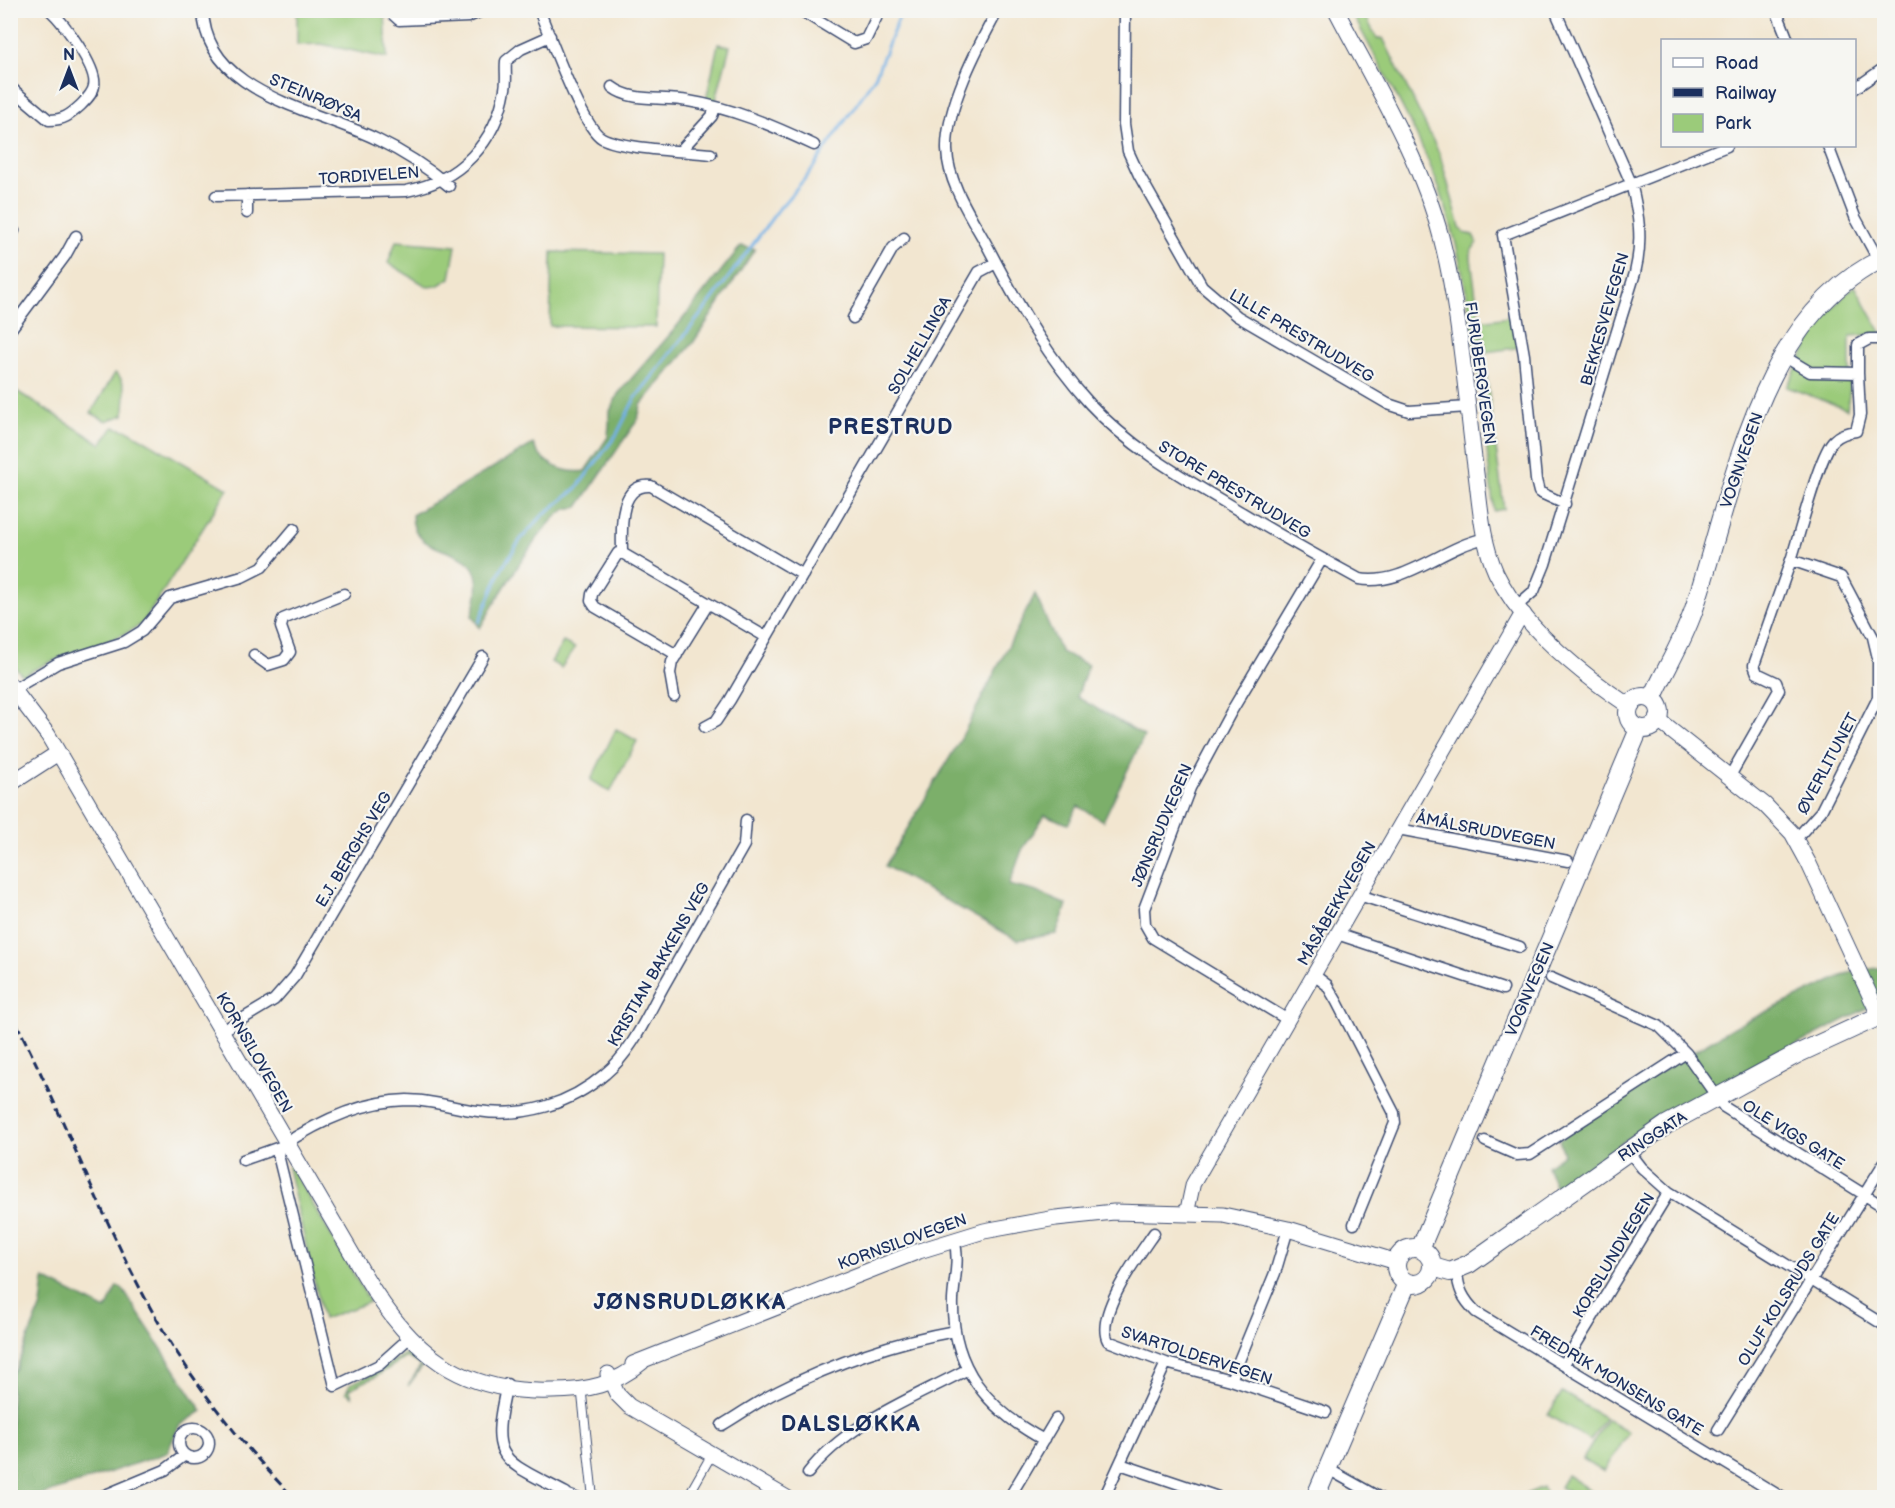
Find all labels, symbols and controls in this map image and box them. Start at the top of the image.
north arrow [39,39,99,99]
legend [1661,39,1856,147]
text: N [63,46,75,65]
text: Road [1715,53,1759,74]
street label: STEINRØYSA [266,70,365,126]
text: Railway [1715,83,1777,104]
text: Park [1715,113,1751,134]
street label: TORDIVELEN [318,163,420,189]
street label: BEKKESVEVEGEN [1577,251,1634,388]
street label: LILLE PRESTRUDVEG [1226,286,1377,387]
street label: SOLHELLINGA [885,293,956,398]
street label: FURUBERGVEGEN [1460,301,1499,446]
street label: VOGNVEGEN [1717,410,1768,511]
district label: PRESTRUD [828,414,954,441]
street label: STORE PRESTRUDVEG [1155,437,1314,543]
street label: ØVERLITUNET [1794,710,1863,817]
street label: JØNSRUDVEGEN [1128,761,1197,890]
street label: E.J. BERGHS VEG [312,789,396,911]
street label: ÅMÅLSRUDVEGEN [1414,807,1557,854]
street label: MÅSÅBEKKVEGEN [1292,837,1381,969]
street label: KRISTIAN BAKKENS VEG [604,879,714,1050]
street label: VOGNVEGEN [1502,940,1559,1039]
street label: KORNSILOVEGEN [212,989,296,1116]
street label: OLE VIGS GATE [1739,1096,1848,1174]
street label: RINGGATA [1615,1108,1691,1166]
street label: KORSLUNDVEGEN [1569,1190,1659,1322]
street label: KORNSILOVEGEN [835,1210,970,1275]
street label: OLUF KOLSRUDS GATE [1734,1210,1844,1370]
district label: JØNSRUDLØKKA [593,1289,787,1316]
street label: FREDRIK MONSENS GATE [1526,1322,1706,1441]
street label: SVARTOLDERVEGEN [1119,1323,1274,1390]
district label: DALSLØKKA [781,1411,921,1438]

